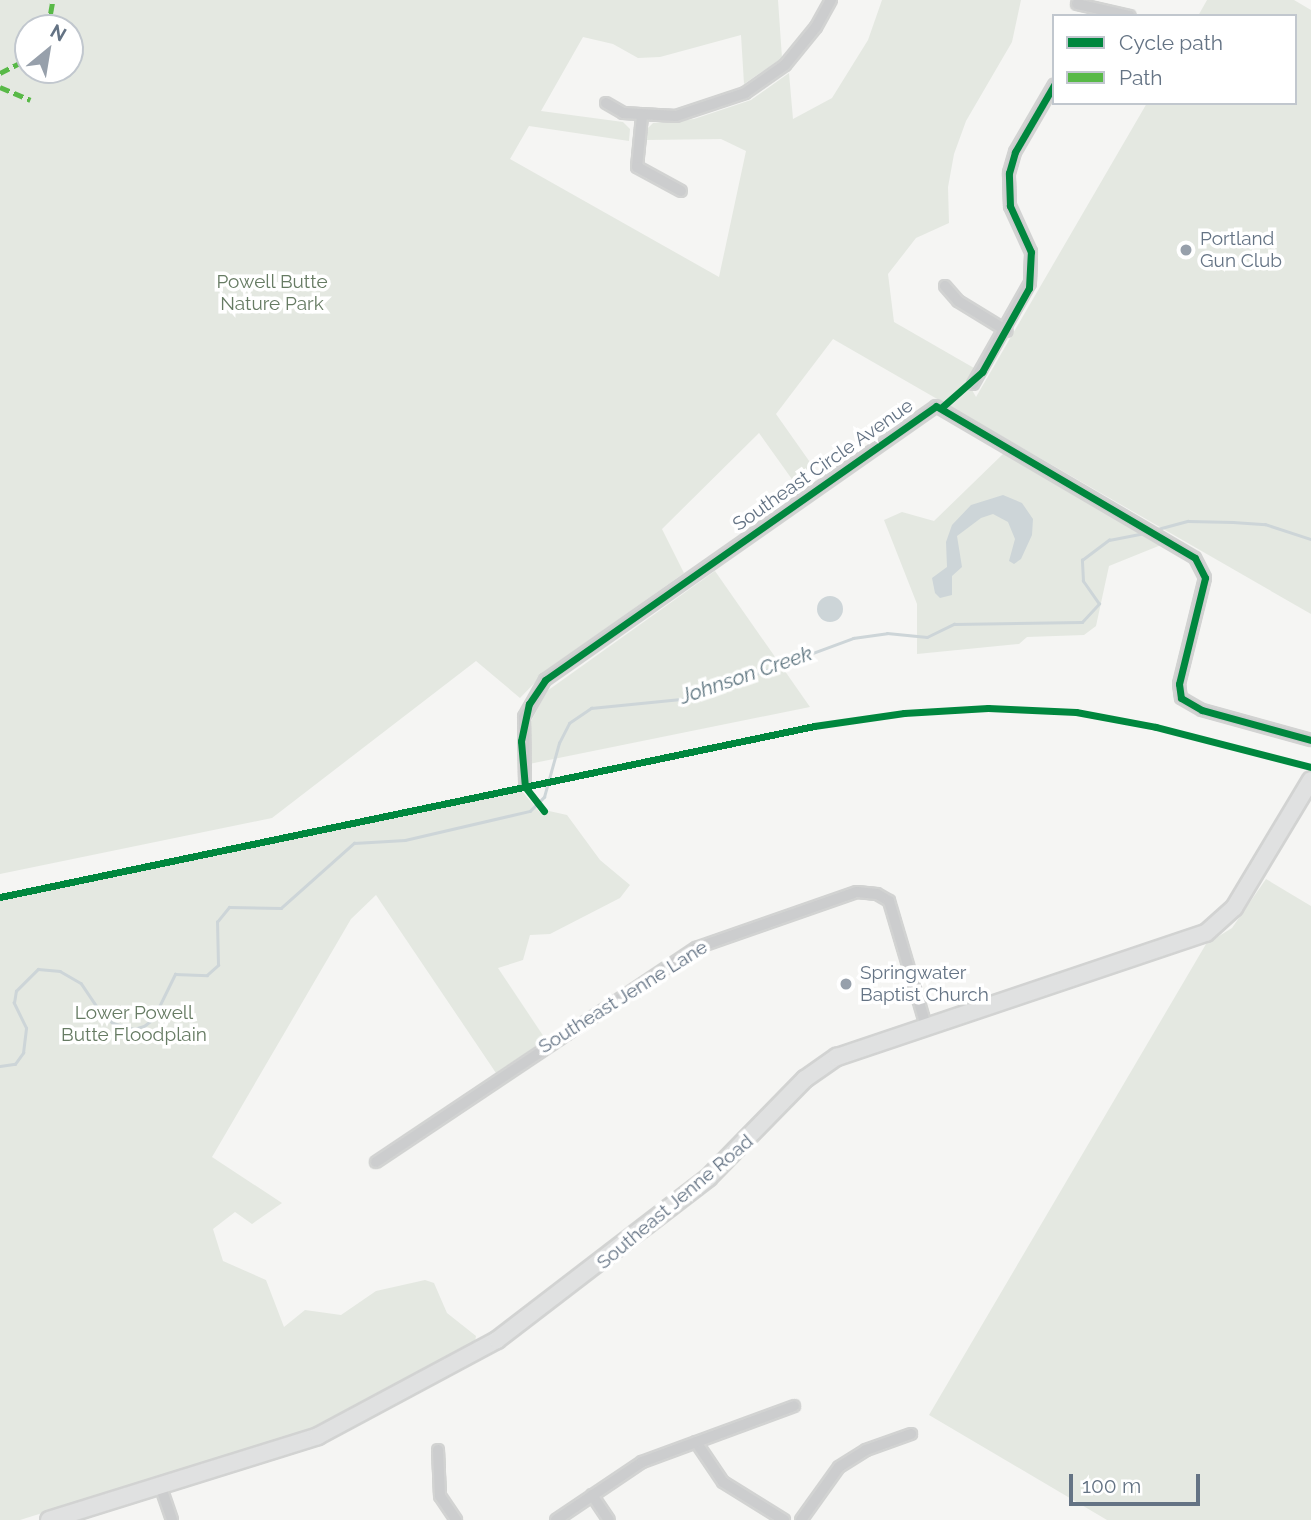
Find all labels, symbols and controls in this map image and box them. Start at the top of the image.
north arrow [14,14,84,84]
legend [1052,14,1297,105]
text: N [47,19,70,46]
text: Cycle path [1119,30,1223,55]
text: Path [1119,65,1163,90]
place label: Portland Gun Club [1200,228,1282,272]
marker: Portland Gun Club [1178,242,1194,258]
park label: Powell Butte Nature Park [216,271,328,315]
street label: Southeast Circle Avenue [728,394,918,536]
water label: Johnson Creek [676,641,816,709]
street label: Southeast Jenne Lane [534,936,712,1058]
place label: Springwater Baptist Church [860,962,989,1006]
marker: Springwater Baptist Church [838,976,854,992]
park label: Lower Powell Butte Floodplain [61,1002,207,1046]
street label: Southeast Jenne Road [592,1130,758,1274]
scale bar [1073,1460,1204,1504]
text: 100 m [1082,1473,1141,1498]

